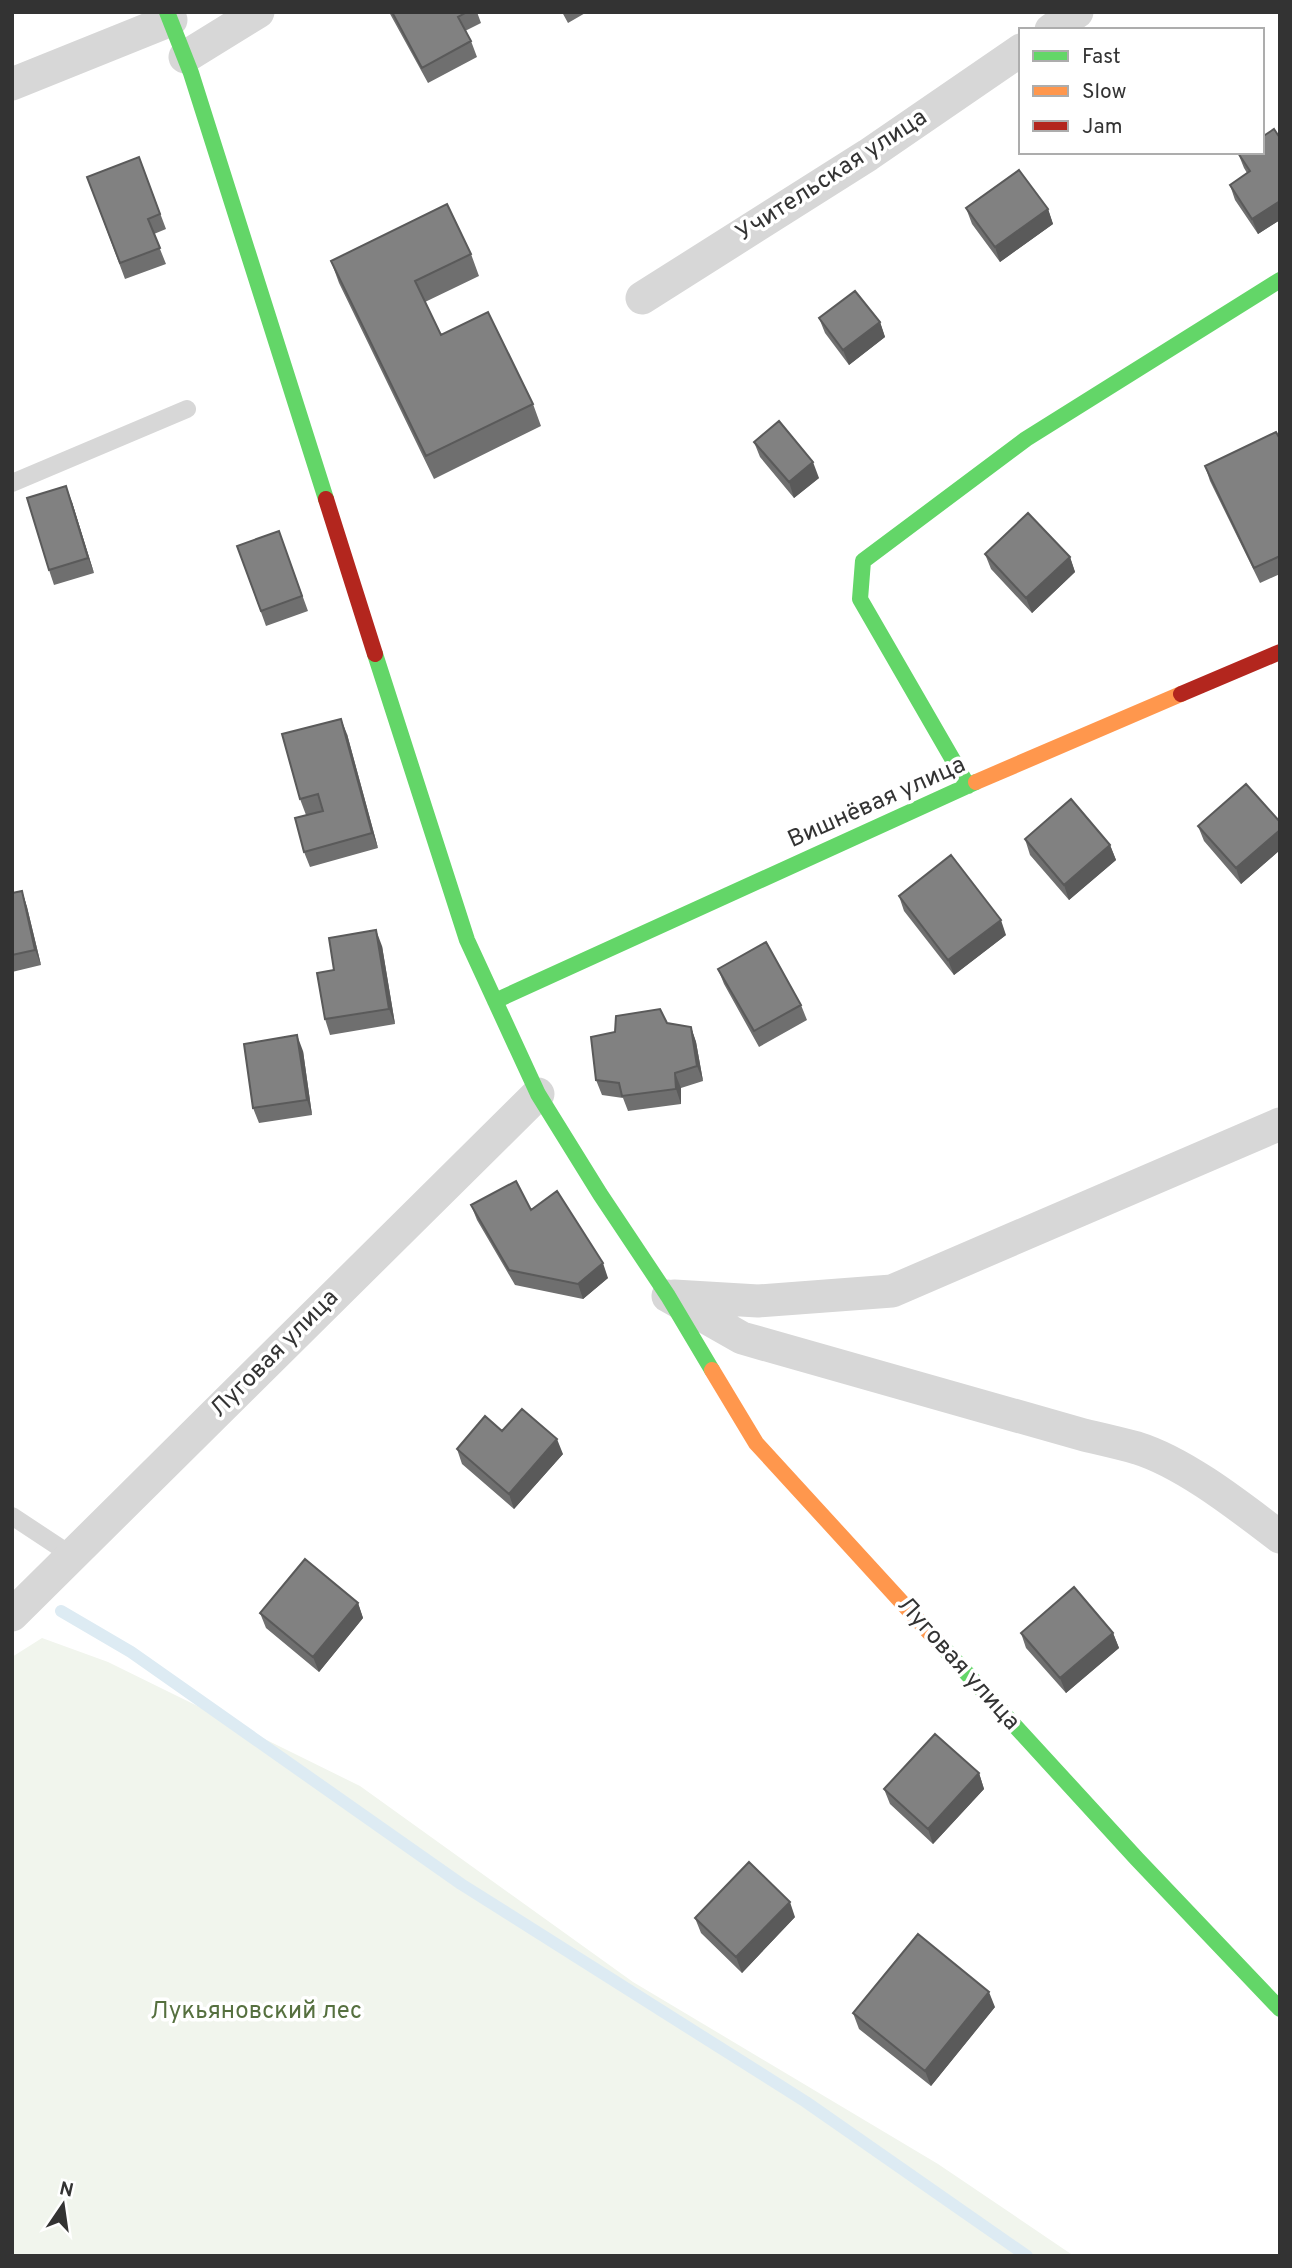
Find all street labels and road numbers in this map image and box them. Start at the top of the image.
street label: Учительская улица [731,103,933,249]
street label: Вишнёвая улица [783,750,971,856]
street label: Луговая улица [204,1283,346,1425]
street label: Луговая улица [890,1591,1026,1737]

